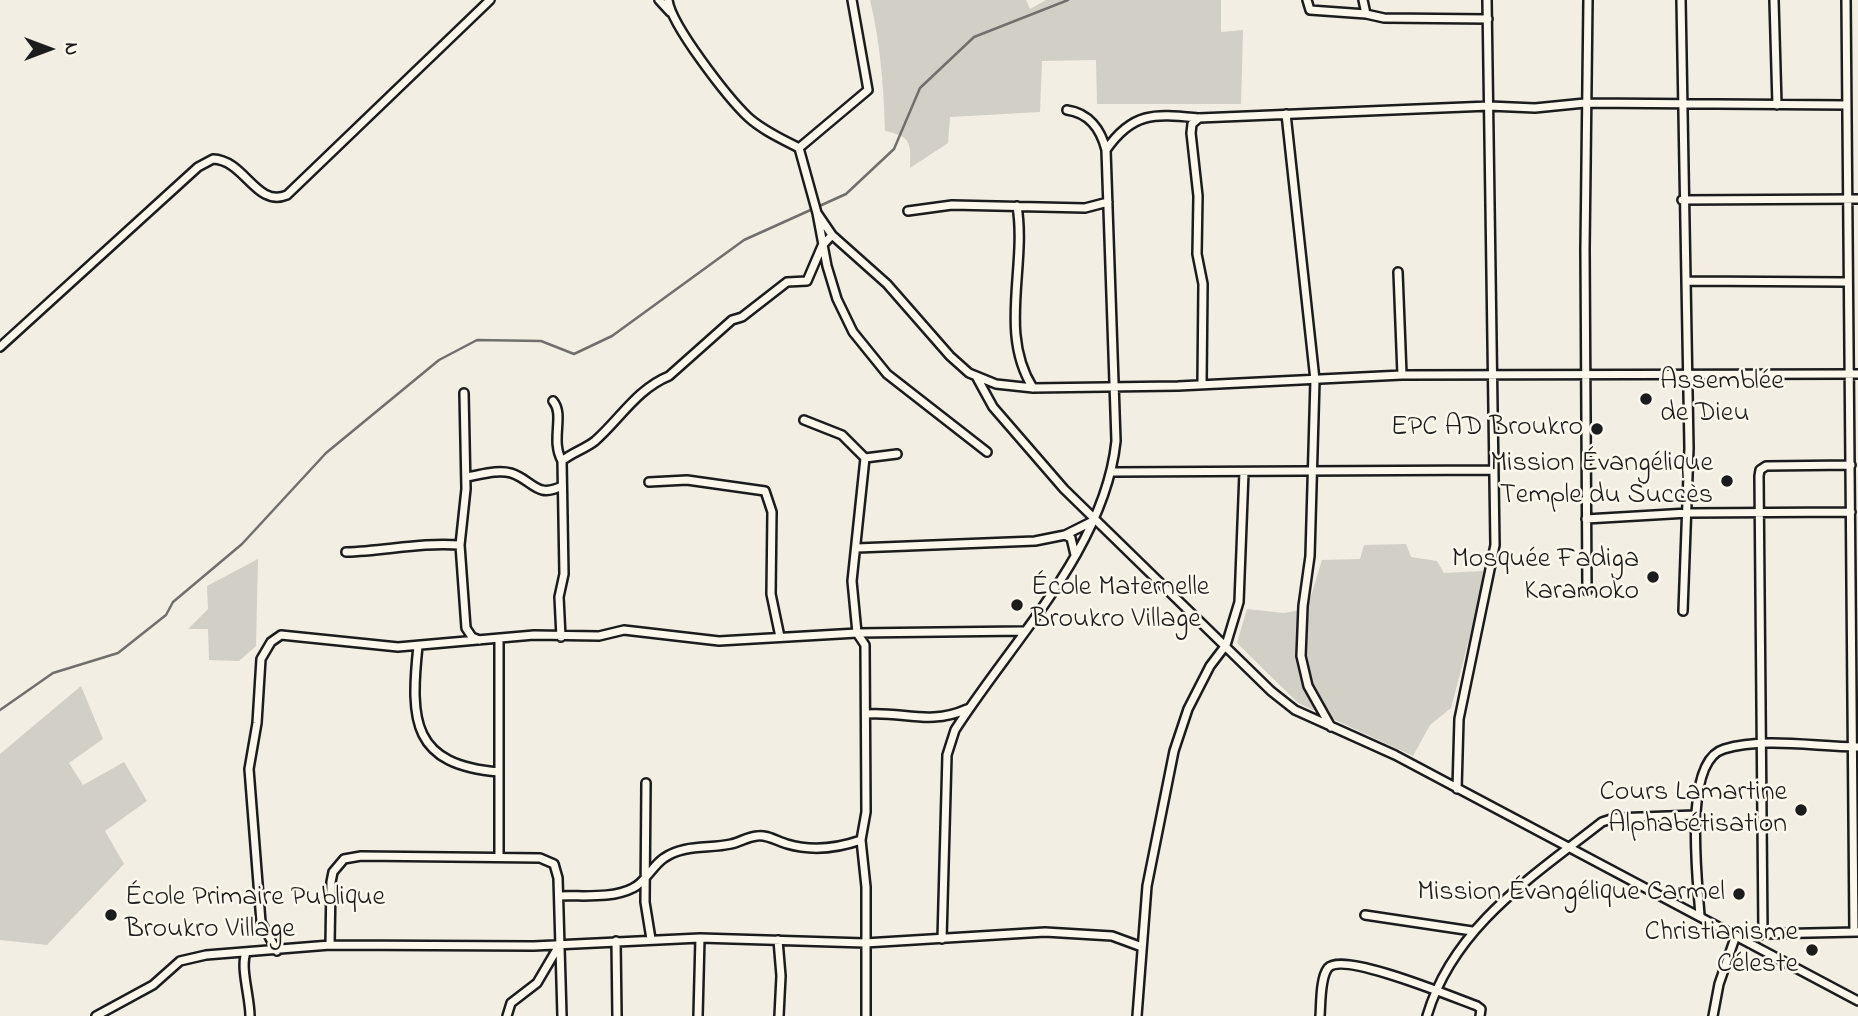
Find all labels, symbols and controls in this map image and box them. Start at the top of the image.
north arrow [14,14,84,84]
text: N [57,43,84,55]
place label: Assemblée de Dieu [1660,366,1784,432]
marker: Assemblée de Dieu [1638,391,1654,407]
place label: EPC AD Broukro [1391,412,1583,446]
marker: EPC AD Broukro [1589,421,1605,437]
place label: Mission Évangélique Temple du Succès [1490,448,1713,514]
marker: Mission Évangélique Temple du Succès [1719,473,1735,489]
place label: Mosquée Fadiga Karamoko [1452,544,1639,610]
marker: Mosquée Fadiga Karamoko [1645,569,1661,585]
place label: École Maternelle Broukro Village [1031,572,1209,638]
marker: École Maternelle Broukro Village [1009,597,1025,613]
place label: Cours Lamartine Alphabétisation [1599,777,1787,843]
marker: Cours Lamartine Alphabétisation [1793,802,1809,818]
place label: Mission Évangélique Carmel [1417,877,1725,911]
place label: École Primaire Publique Broukro Village [125,882,385,948]
marker: Mission Évangélique Carmel [1731,886,1747,902]
marker: École Primaire Publique Broukro Village [103,907,119,923]
place label: Christianisme Céleste [1644,917,1798,983]
marker: Christianisme Céleste [1804,942,1820,958]

